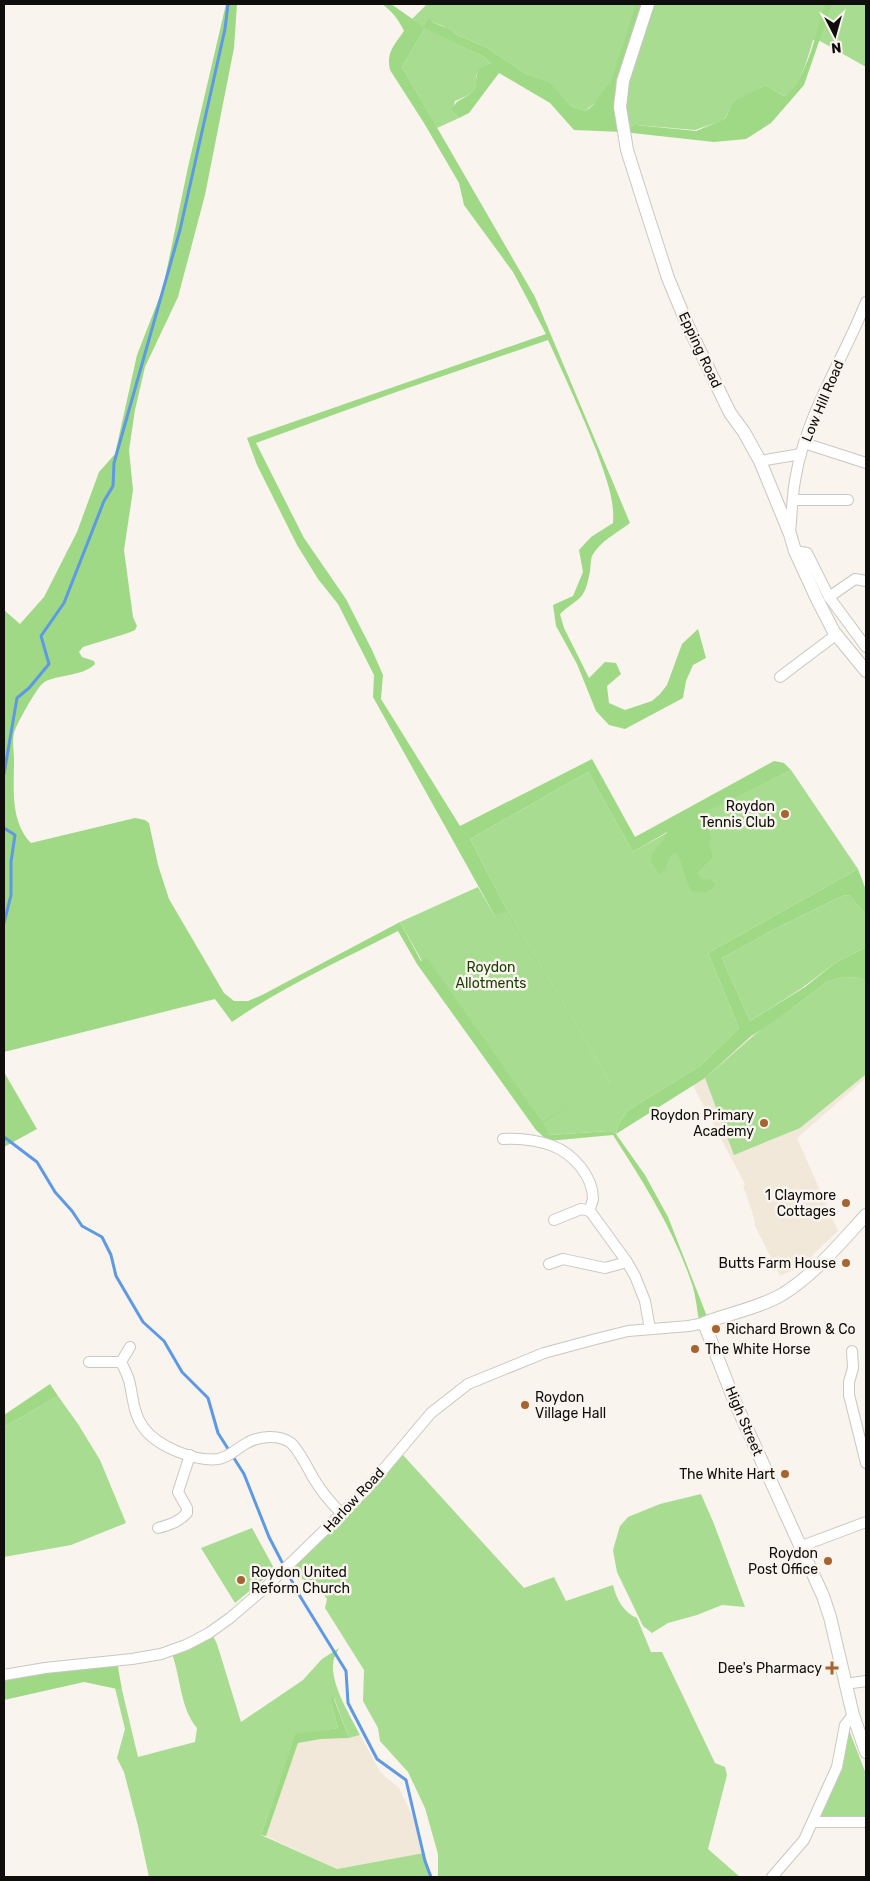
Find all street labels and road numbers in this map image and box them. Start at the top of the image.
street label: Epping Road [675,309,725,391]
street label: Low Hill Road [798,358,848,444]
street label: High Street [722,1384,767,1459]
street label: Harlow Road [320,1464,388,1536]

